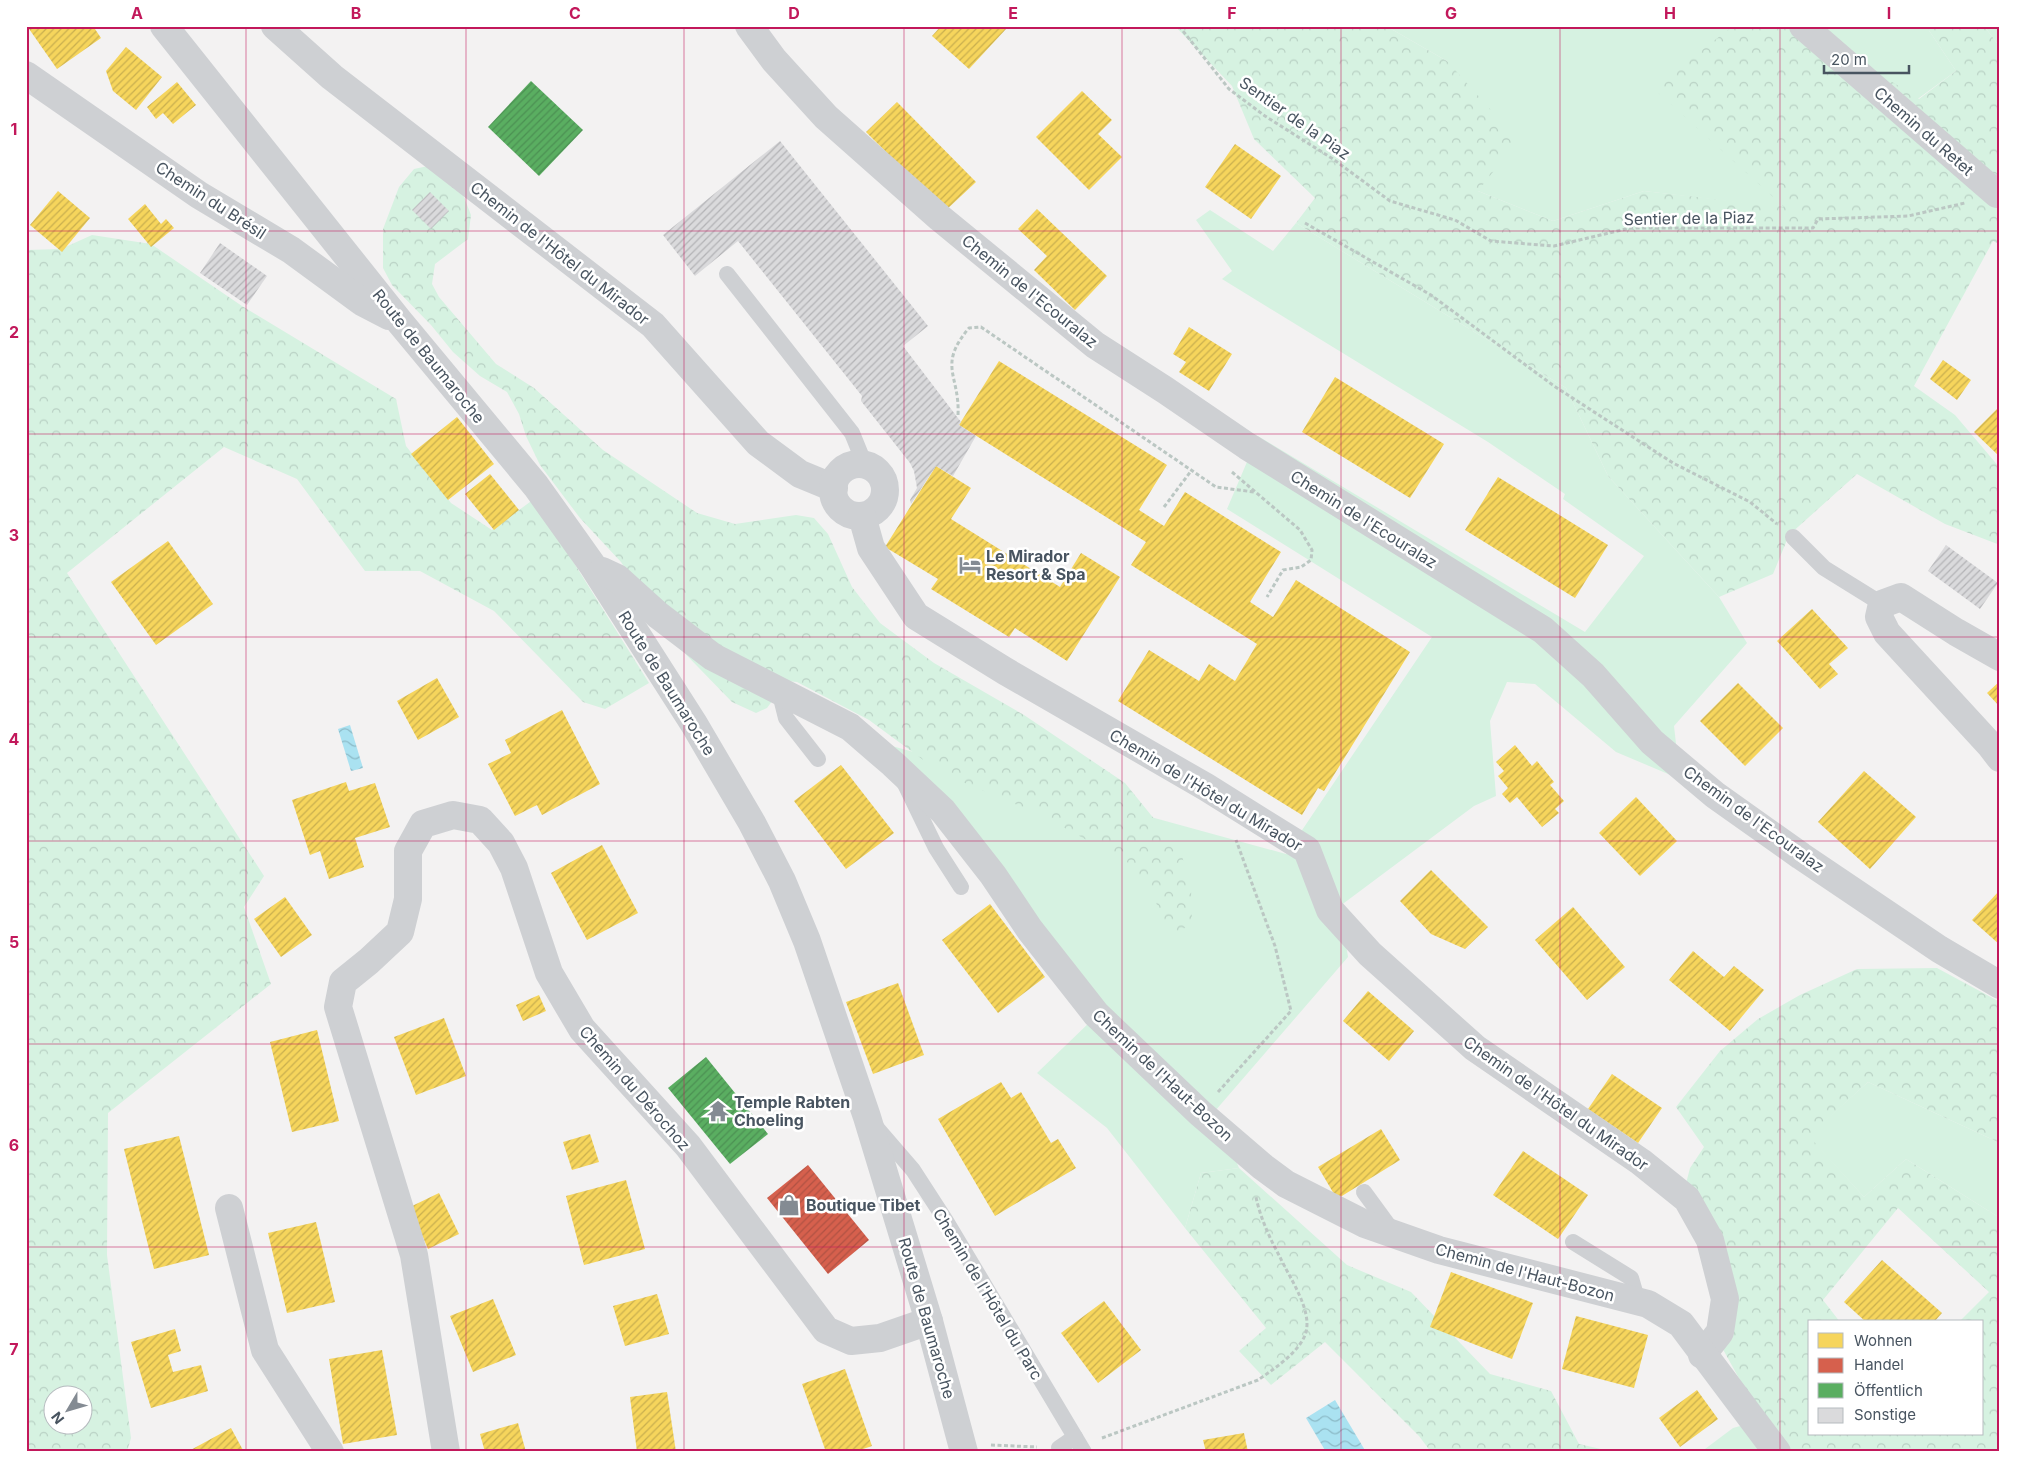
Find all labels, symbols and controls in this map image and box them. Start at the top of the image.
text: A [131,3,143,23]
text: B [351,3,361,23]
text: C [569,3,581,23]
text: D [788,3,800,23]
text: E [1008,3,1018,23]
text: F [1227,3,1237,23]
text: G [1445,3,1457,23]
text: H [1664,3,1676,23]
text: I [1887,3,1891,23]
scale bar [1824,42,1908,74]
text: 20 m [1831,50,1867,69]
street label: Sentier de la Piaz [1236,72,1354,164]
street label: Chemin du Retet [1870,82,1978,180]
text: 1 [11,119,17,139]
street label: Chemin du Brésil [152,157,270,243]
street label: Chemin de l'Hôtel du Mirador [467,177,653,329]
street label: Sentier de la Piaz [1623,207,1755,229]
street label: Chemin de l'Ecouralaz [958,230,1102,352]
street label: Route de Baumaroche [369,285,489,427]
text: 2 [9,322,19,342]
street label: Chemin de l'Ecouralaz [1287,466,1441,572]
text: 3 [9,525,19,545]
place label: Le Mirador Resort & Spa [986,546,1086,584]
hotel icon: Le Mirador Resort & Spa [957,552,983,578]
street label: Route de Baumaroche [614,607,720,759]
street label: Chemin de l'Hôtel du Mirador [1106,724,1306,856]
text: 4 [9,729,20,749]
street label: Chemin de l'Ecouralaz [1680,761,1828,877]
text: 5 [9,932,19,952]
street label: Chemin de l'Haut-Bozon [1089,1005,1237,1145]
street label: Chemin du Dérochoz [575,1021,695,1155]
street label: Chemin de l'Hôtel du Mirador [1460,1031,1652,1175]
place label: Temple Rabten Choeling [734,1092,850,1130]
temple icon: Temple Rabten Choeling [705,1098,731,1124]
text: 6 [9,1135,19,1155]
shop icon: Boutique Tibet [776,1192,802,1218]
place label: Boutique Tibet [806,1195,921,1215]
street label: Chemin de l'Hôtel du Parc [929,1205,1047,1383]
street label: Route de Baumaroche [894,1235,960,1401]
street label: Chemin de l'Haut-Bozon [1433,1238,1617,1306]
legend [1808,1320,1984,1436]
text: Wohnen [1854,1331,1912,1350]
text: 7 [9,1339,19,1359]
text: Handel [1854,1355,1904,1374]
text: Öffentlich [1854,1381,1923,1400]
north arrow [42,1386,92,1436]
text: Sonstige [1854,1405,1916,1424]
text: N [47,1409,67,1428]

